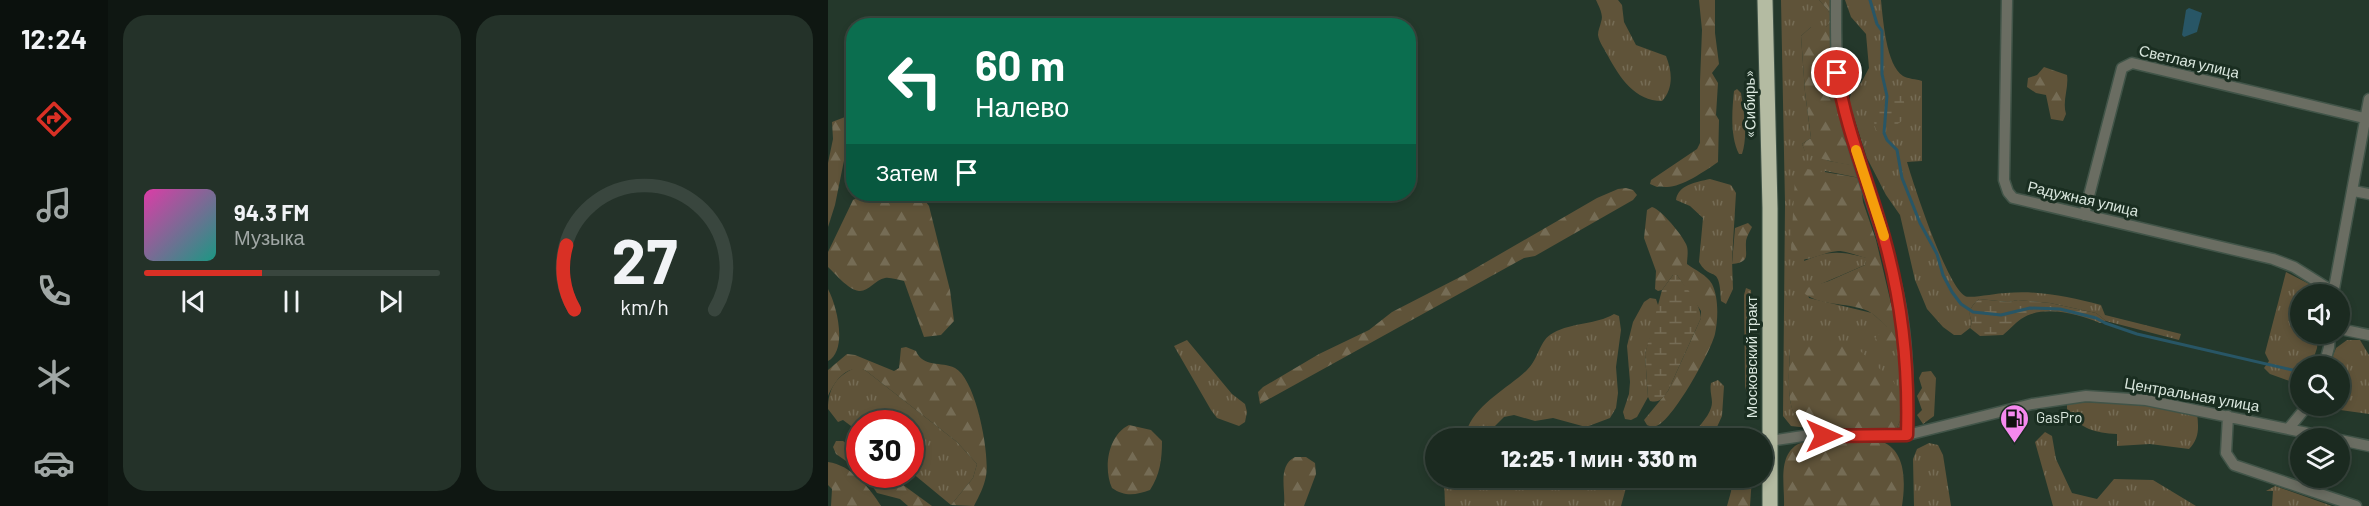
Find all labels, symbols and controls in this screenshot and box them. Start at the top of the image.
text: 12:24 [21,22,87,54]
text: 60 m [975,39,1065,89]
street label: Светлая улица [2137,41,2242,81]
icon: left [876,42,954,120]
pin [1811,47,1862,98]
icon: arrive [1820,56,1853,89]
street label: «Сибирь» [1739,70,1759,138]
text: Налево [975,90,1069,122]
icon: directions [33,98,75,140]
icon: arrive [950,156,983,189]
text: Затем [876,159,938,185]
street label: Радужная улица [2026,177,2141,220]
icon: music [33,184,75,226]
text: 94.3 FM [234,199,309,225]
text: 27 [611,222,677,296]
text: Музыка [234,225,305,249]
icon: phone [33,270,75,312]
map controls [2290,284,2350,488]
button: sound [2290,284,2350,344]
icon: previous [177,285,210,318]
icon: pause [275,285,308,318]
icon: next [374,285,407,318]
text: km/h [620,294,669,319]
street label: Московский тракт [1742,296,1760,418]
icon: climate [33,356,75,398]
button: search [2290,356,2350,416]
street label: Центральная улица [2123,373,2262,415]
fuel station icon: GasPro [1999,402,2031,444]
position arrow [1792,404,1856,468]
place label: GasPro [2036,408,2082,426]
speed limit sign: 30 [846,410,924,488]
button: layers [2290,428,2350,488]
icon: car [33,442,75,484]
text: 12:25 · 1 мин · 330 m [1501,445,1697,471]

